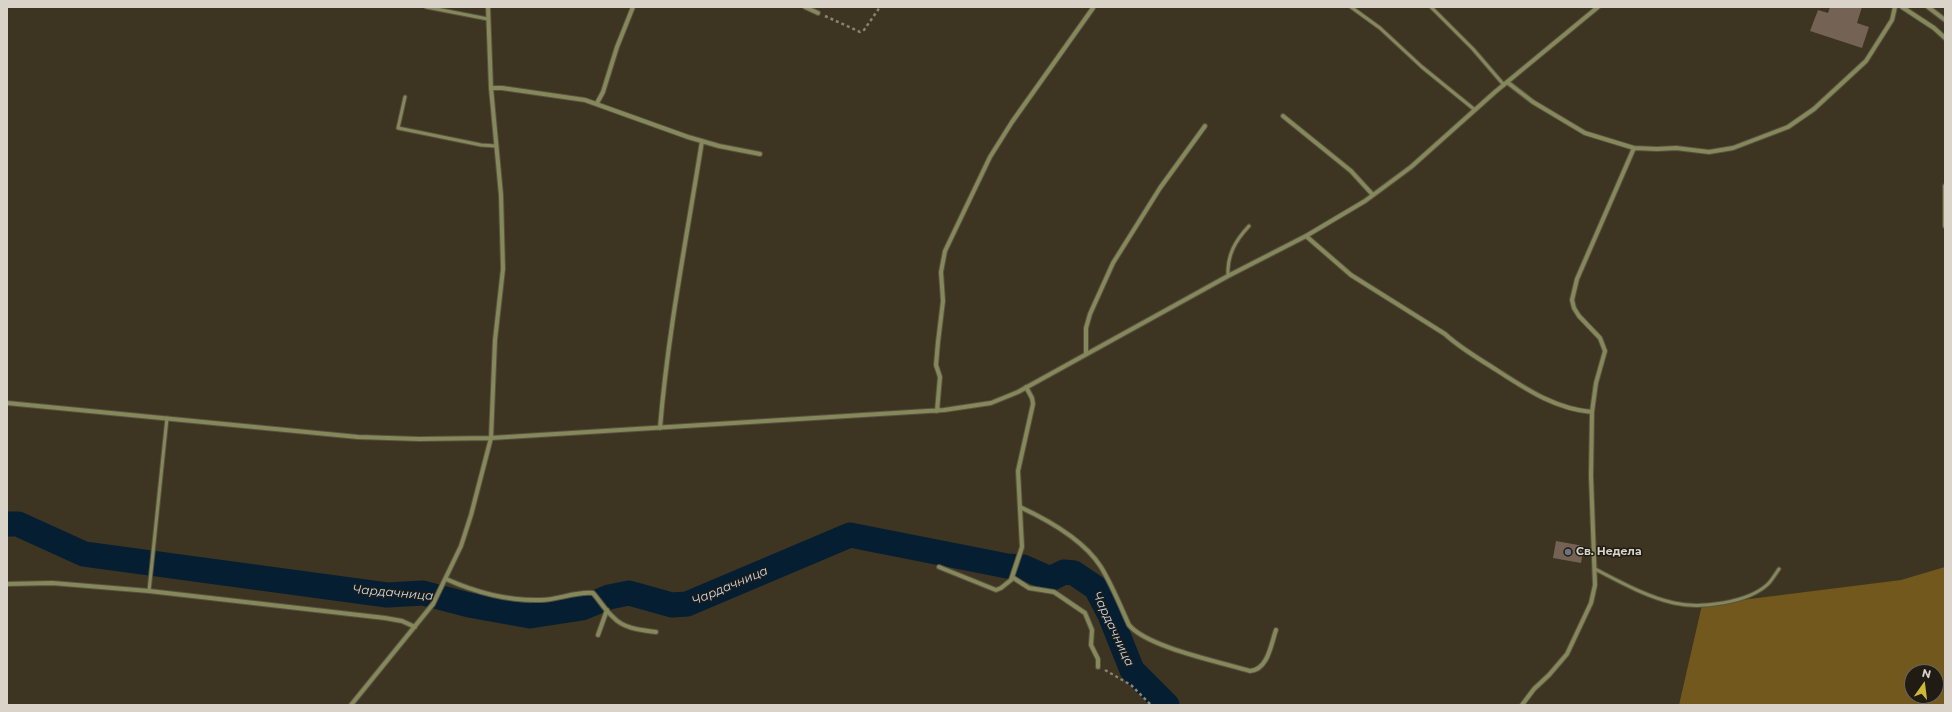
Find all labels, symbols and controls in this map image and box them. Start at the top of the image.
place label: Св. Недела [1576,545,1642,559]
marker: Св. Недела [1563,547,1573,557]
water label: Чардачница [690,564,770,608]
water label: Чардачница [352,582,434,604]
water label: Чардачница [1089,589,1137,669]
north arrow [1904,664,1944,704]
text: N [1921,665,1933,681]

